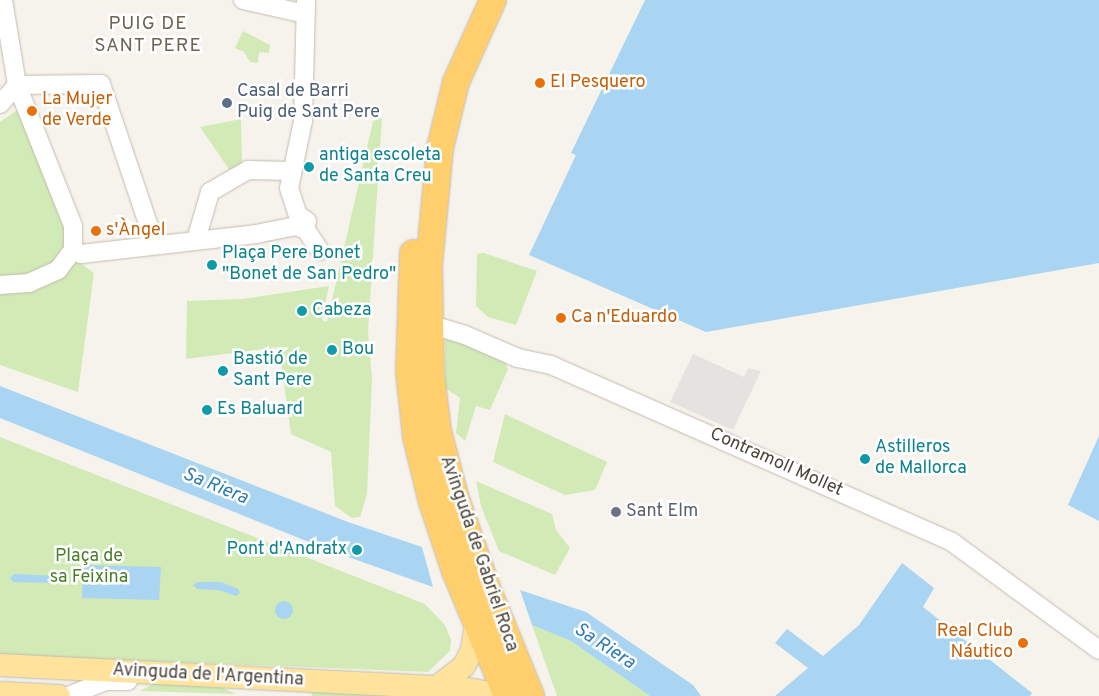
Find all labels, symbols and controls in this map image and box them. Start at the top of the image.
district label: PUIG DE SANT PERE [93,14,203,58]
place label: El Pesquero [550,72,646,94]
marker: El Pesquero [534,77,546,89]
place label: Casal de Barri Puig de Sant Pere [237,82,380,125]
place label: La Mujer de Verde [42,90,112,132]
marker: Casal de Barri Puig de Sant Pere [221,97,233,109]
marker: La Mujer de Verde [26,105,38,117]
place label: antiga escoleta de Santa Creu [319,146,441,188]
marker: antiga escoleta de Santa Creu [303,161,315,173]
place label: s'Àngel [106,220,165,242]
marker: s'Àngel [90,225,102,237]
place label: Plaça Pere Bonet "Bonet de San Pedro" [222,244,396,286]
marker: Plaça Pere Bonet "Bonet de San Pedro" [206,259,218,271]
place label: Cabeza [312,300,372,322]
marker: Cabeza [296,305,308,317]
place label: Ca n'Eduardo [571,307,677,329]
marker: Ca n'Eduardo [555,312,567,324]
place label: Bou [342,339,374,361]
marker: Bou [326,344,338,356]
place label: Bastió de Sant Pere [233,350,312,392]
marker: Bastió de Sant Pere [217,365,229,377]
place label: Es Baluard [217,399,303,421]
marker: Es Baluard [201,404,213,416]
street label: Contramoll Mollet [706,424,846,502]
place label: Astilleros de Mallorca [875,438,967,480]
street label: Avinguda de Gabriel Roca [434,453,522,655]
marker: Astilleros de Mallorca [859,453,871,465]
water label: Sa Riera [179,464,251,510]
place label: Sant Elm [626,501,698,523]
marker: Sant Elm [610,506,622,518]
place label: Pont d'Andratx [227,539,347,561]
marker: Pont d'Andratx [351,544,363,556]
park label: Plaça de sa Feixina [50,547,128,590]
water label: Sa Riera [569,619,639,675]
place label: Real Club Náutico [937,622,1013,664]
marker: Real Club Náutico [1017,637,1029,649]
street label: Avinguda de l'Argentina [112,660,304,692]

